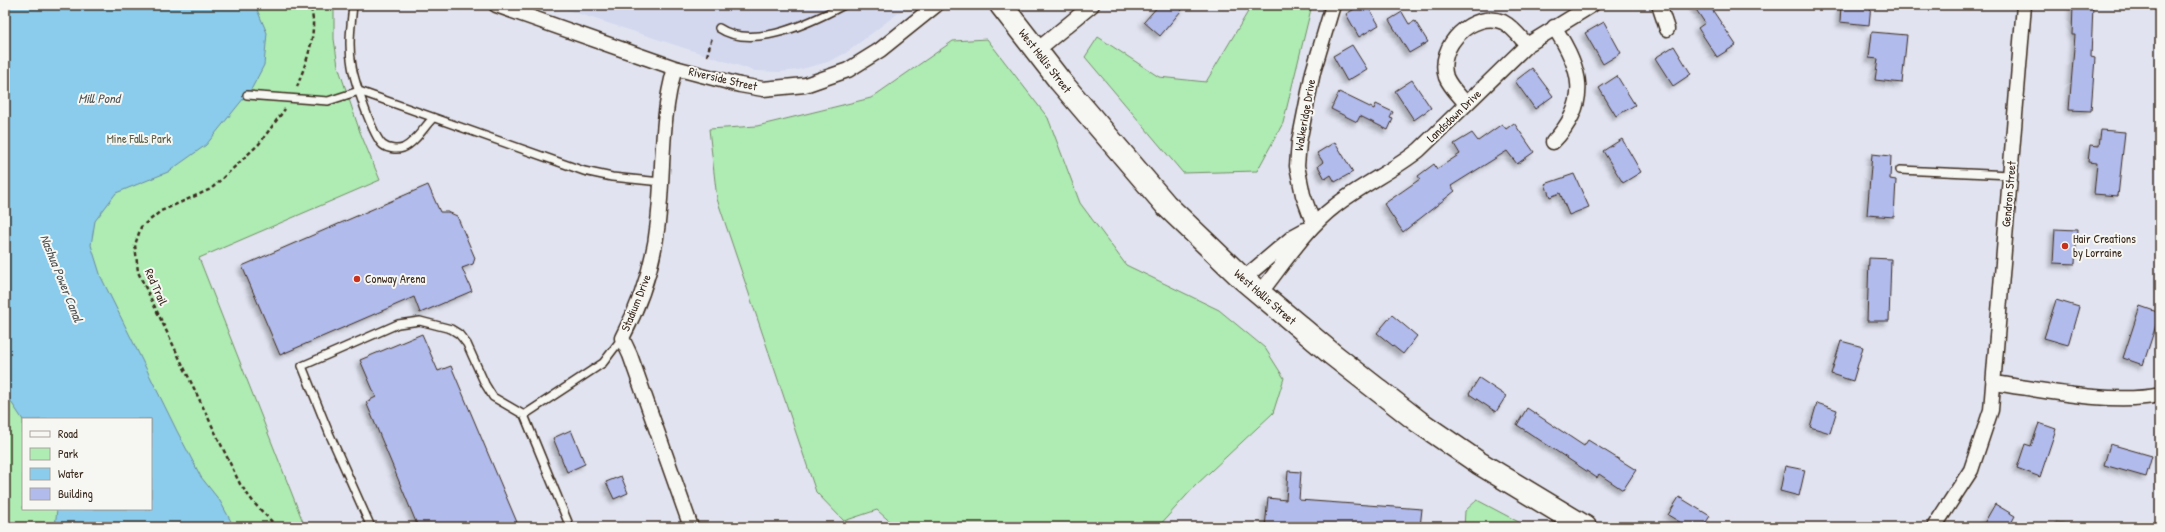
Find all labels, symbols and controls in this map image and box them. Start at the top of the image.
street label: West Hollis Street [1015,25,1076,97]
street label: Riverside Street [687,62,760,95]
street label: Walkeridge Drive [1290,78,1319,152]
street label: Landsdown Drive [1423,85,1485,146]
water label: Mill Pond [78,89,122,107]
park label: Mine Falls Park [107,130,171,147]
street label: Gendron Street [1997,159,2020,228]
place label: Hair Creations by Lorraine [2073,230,2136,261]
water label: Nashua Power Canal [36,231,88,325]
marker: Hair Creations by Lorraine [2060,241,2070,251]
street label: West Hollis Street [1231,265,1301,329]
street label: Red Trail [141,266,172,309]
place label: Conway Arena [365,270,426,287]
street label: Stadium Drive [616,272,655,334]
marker: Conway Arena [352,274,362,284]
legend [22,418,152,510]
text: Road [58,425,78,442]
text: Park [58,445,78,462]
text: Water [58,465,84,482]
text: Building [58,485,93,502]

